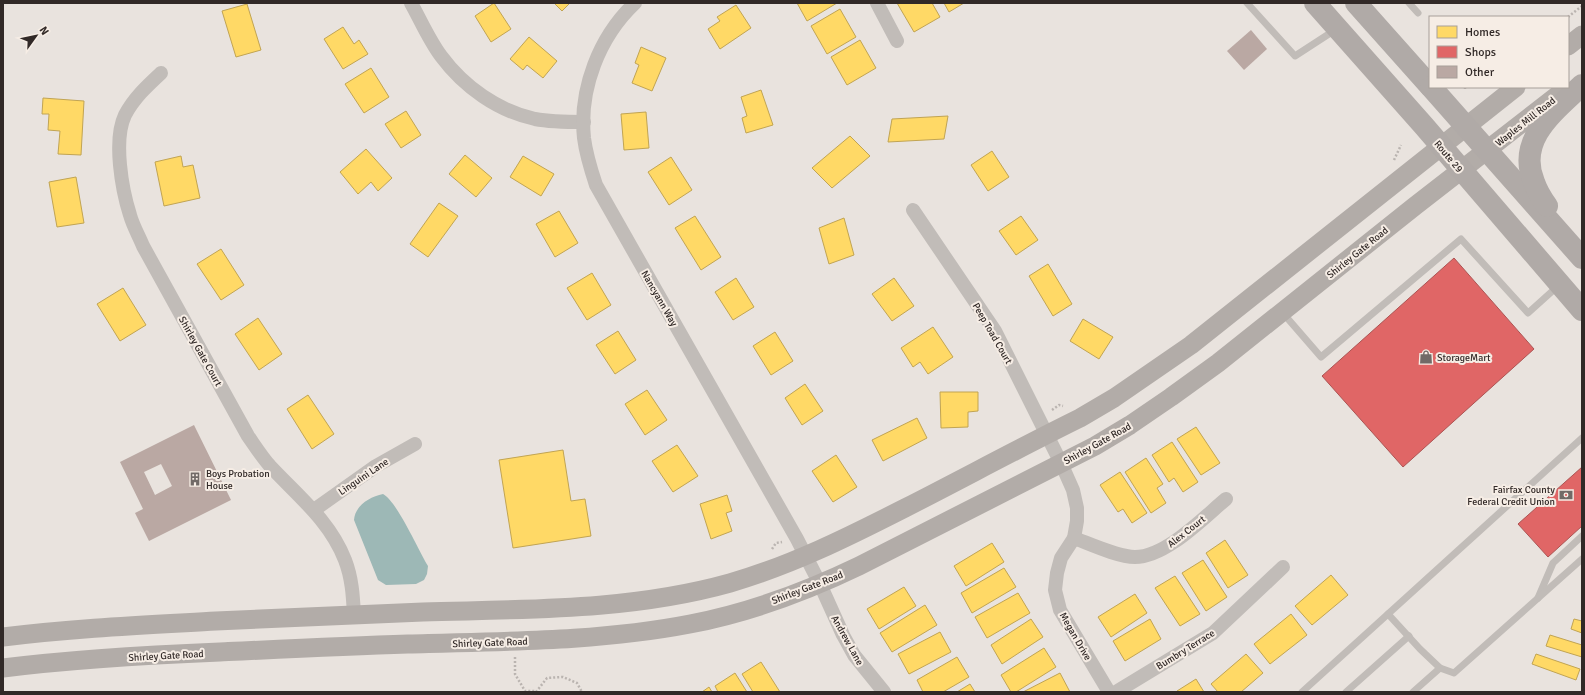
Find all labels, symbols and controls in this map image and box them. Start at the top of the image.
north arrow [16,16,56,56]
legend [1429,16,1569,88]
text: N [36,24,52,38]
text: Homes [1465,25,1500,40]
text: Shops [1465,45,1496,60]
text: Other [1465,65,1495,80]
street label: Waples Mill Road [1493,95,1558,149]
street label: Route 29 [1431,138,1465,175]
street label: Shirley Gate Road [1325,224,1391,281]
street label: Nancyann Way [638,268,680,329]
street label: Peep Toad Court [970,301,1015,367]
street label: Shirley Gate Court [176,314,225,389]
shop icon: StorageMart [1418,349,1434,365]
place label: StorageMart [1437,352,1491,364]
street label: Shirley Gate Road [1062,420,1133,467]
street label: Linguini Lane [336,456,391,498]
place label: Boys Probation House [206,468,270,492]
building icon: Boys Probation House [187,471,203,487]
place label: Fairfax County Federal Credit Union [1467,484,1555,508]
bank icon: Fairfax County Federal Credit Union [1558,487,1574,503]
street label: Alex Court [1165,513,1208,550]
street label: Shirley Gate Road [770,569,845,607]
street label: Megan Drive [1057,610,1094,663]
street label: Andrew Lane [828,613,866,668]
street label: Bumbry Terrace [1154,627,1217,673]
street label: Shirley Gate Road [452,636,528,650]
street label: Shirley Gate Road [128,648,204,664]

